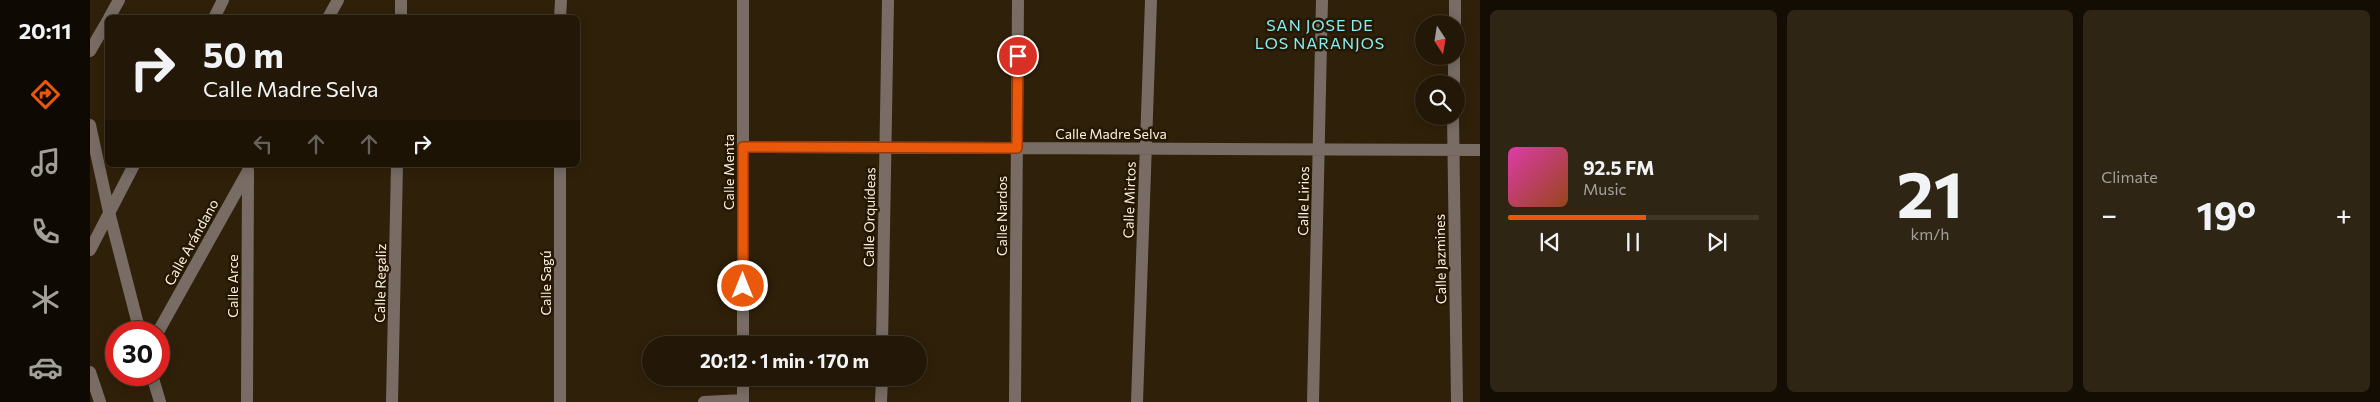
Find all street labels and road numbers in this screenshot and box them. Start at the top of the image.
street label: Calle Madre Selva [1055,125,1167,142]
street label: Calle Menta [720,134,737,210]
street label: Calle Mirtos [1119,161,1139,239]
street label: Calle Lirios [1294,166,1312,236]
street label: Calle Orquídeas [860,167,878,267]
street label: Calle Nardos [993,176,1010,256]
street label: Calle Arándano [160,196,222,288]
street label: Calle Jazmines [1431,214,1449,304]
street label: Calle Regaliz [371,243,389,323]
street label: Calle Sagú [537,250,554,316]
street label: Calle Arce [224,254,241,318]

